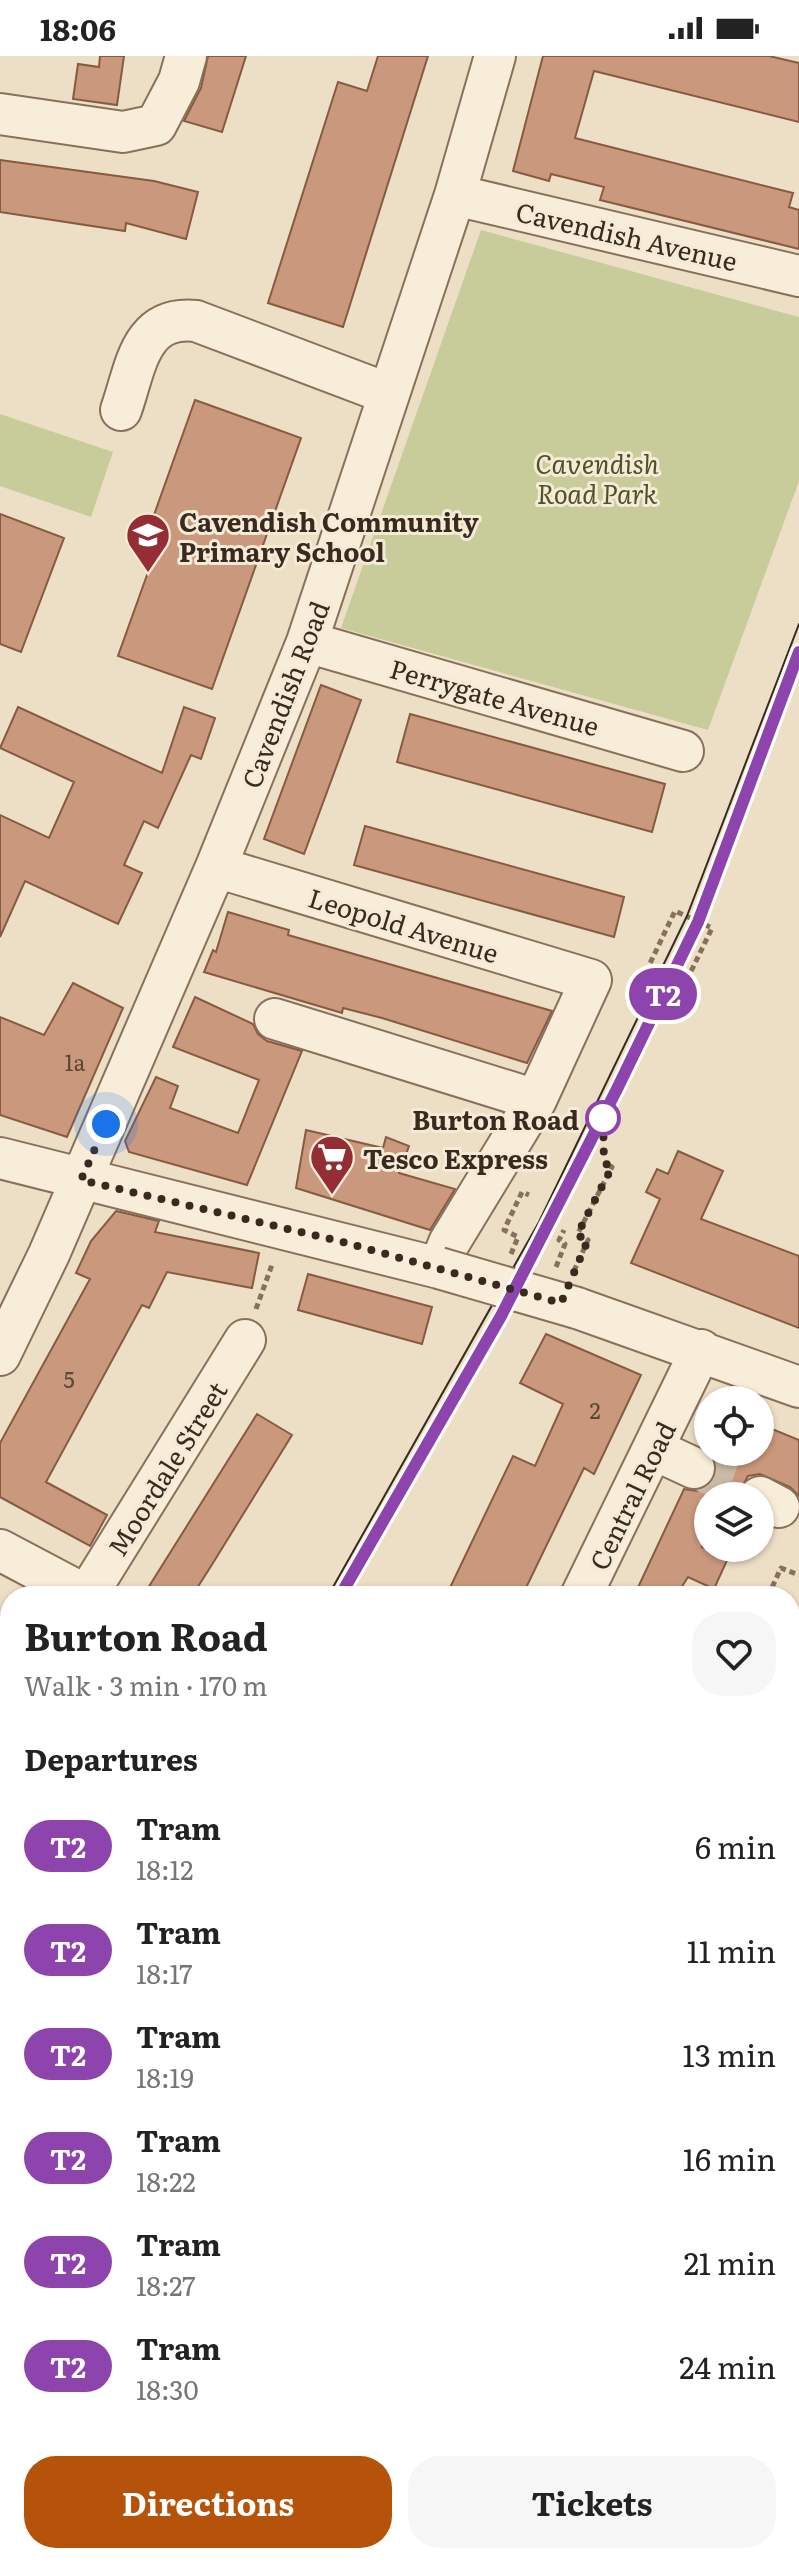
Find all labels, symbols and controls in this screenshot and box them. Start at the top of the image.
text: 18:06 [40,6,116,50]
street label: Cavendish Avenue [513,191,741,279]
park label: Cavendish Road Park [535,443,659,512]
place label: Cavendish Community Primary School [179,501,479,570]
school or university icon: Cavendish Community Primary School [124,511,172,574]
street label: Cavendish Road [230,595,338,793]
street label: Perrygate Avenue [386,648,604,744]
street label: Leopold Avenue [304,877,504,971]
line badge: T2 [627,968,699,1020]
text: T2 [645,973,681,1015]
house number: 1a [65,1045,86,1078]
place label: Burton Road [412,1099,579,1138]
marker: Burton Road [586,1101,620,1135]
your location [86,1104,126,1144]
supermarket icon: Tesco Express [308,1133,356,1196]
place label: Tesco Express [363,1138,548,1177]
house number: 5 [63,1362,75,1395]
street label: Moordale Street [97,1373,236,1563]
map controls [694,1386,774,1562]
button: locate [694,1386,774,1466]
house number: 2 [589,1393,601,1426]
street label: Central Road [578,1414,684,1576]
button: layers [694,1482,774,1562]
text: Burton Road [24,1606,268,1663]
button: heart [692,1612,776,1696]
text: Walk · 3 min · 170 m [24,1665,268,1704]
text: Departures [24,1736,198,1780]
text: Tram [136,1805,221,1849]
text: 6 min [695,1824,776,1868]
text: T2 [50,1825,86,1867]
text: 18:12 [136,1849,193,1888]
text: Tram [136,1909,221,1953]
text: 11 min [687,1928,776,1972]
text: T2 [50,1929,86,1971]
text: 18:17 [136,1953,193,1992]
text: Tram [136,2013,221,2057]
text: 13 min [683,2032,776,2076]
text: T2 [50,2033,86,2075]
text: 18:19 [136,2057,194,2096]
text: Tram [136,2117,221,2161]
text: 16 min [683,2136,776,2180]
text: T2 [50,2137,86,2179]
text: 18:22 [136,2161,196,2200]
text: Tram [136,2221,221,2265]
text: 21 min [684,2240,776,2284]
text: T2 [50,2241,86,2283]
text: 18:27 [136,2265,195,2304]
text: Tram [136,2325,221,2369]
text: 24 min [679,2344,776,2388]
text: T2 [50,2345,86,2387]
text: 18:30 [136,2369,198,2408]
button: Directions [24,2456,392,2548]
button: Tickets [408,2456,776,2548]

